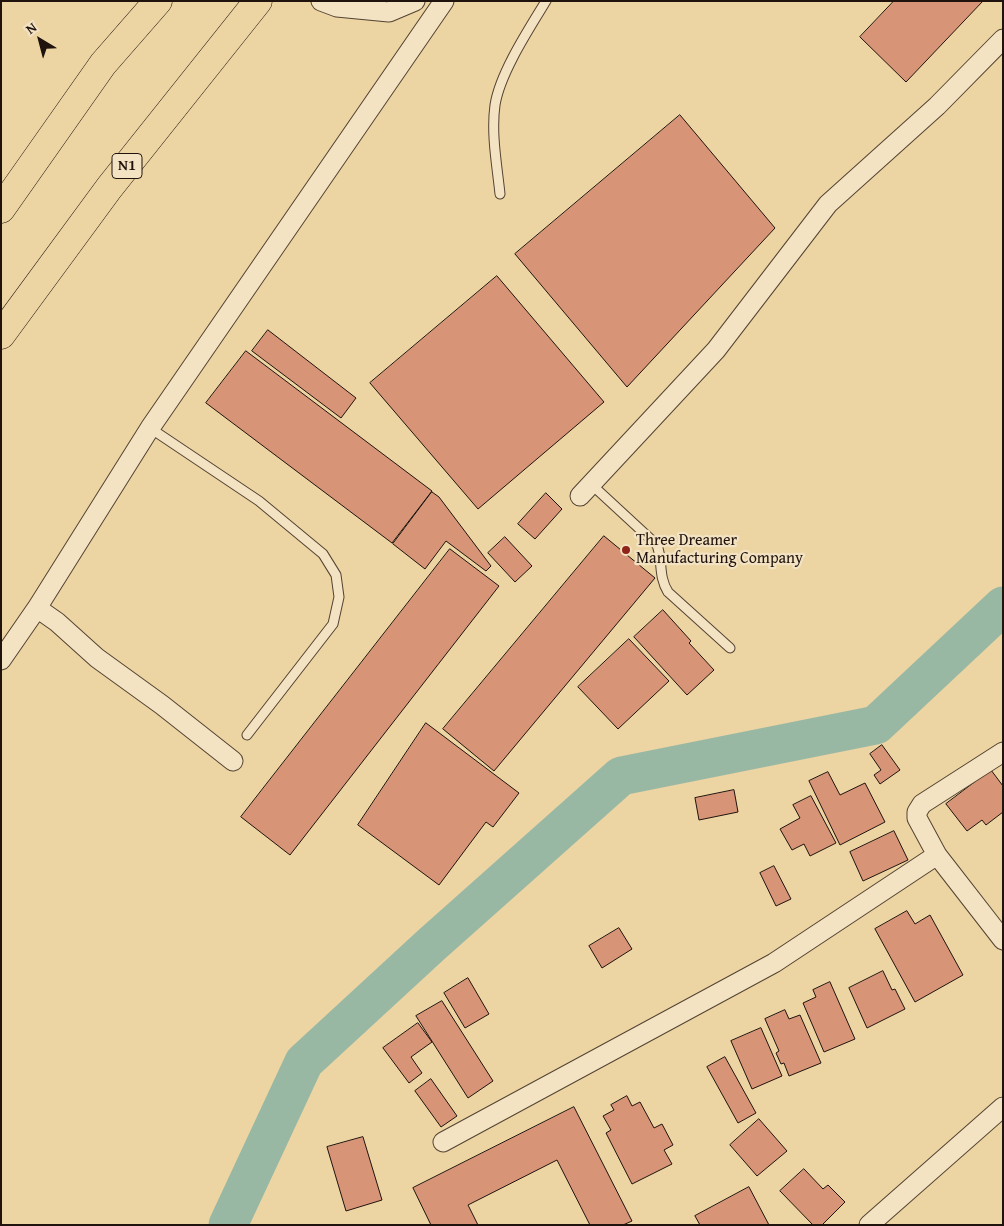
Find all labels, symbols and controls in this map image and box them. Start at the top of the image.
north arrow [15,15,65,65]
text: N [21,17,41,39]
road number: N1 [112,154,142,178]
place label: Three Dreamer Manufacturing Company [636,531,803,569]
marker: Three Dreamer Manufacturing Company [620,544,632,556]

